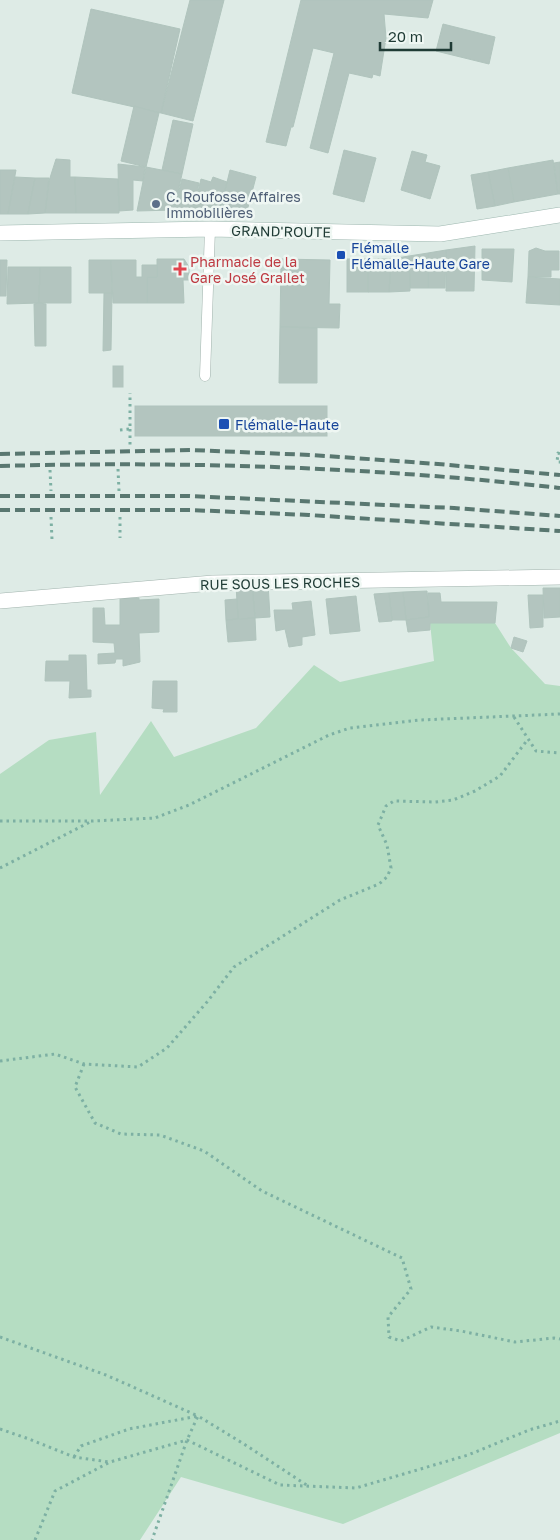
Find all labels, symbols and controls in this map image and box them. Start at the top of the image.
scale bar [380,20,451,52]
text: 20 m [388,27,423,45]
place label: C. Roufosse Affaires Immobilières [166,188,301,221]
marker: C. Roufosse Affaires Immobilières [150,198,162,210]
street label: GRAND'ROUTE [231,222,331,240]
place label: Flémalle Flémalle-Haute Gare [351,239,490,272]
marker: Flémalle Flémalle-Haute Gare [335,249,347,261]
place label: Pharmacie de la Gare José Grailet [190,253,305,286]
marker: Pharmacie de la Gare José Grailet [174,263,186,275]
place label: Flémalle-Haute [235,416,339,433]
marker: Flémalle-Haute [217,417,231,431]
street label: RUE SOUS LES ROCHES [200,573,360,593]

